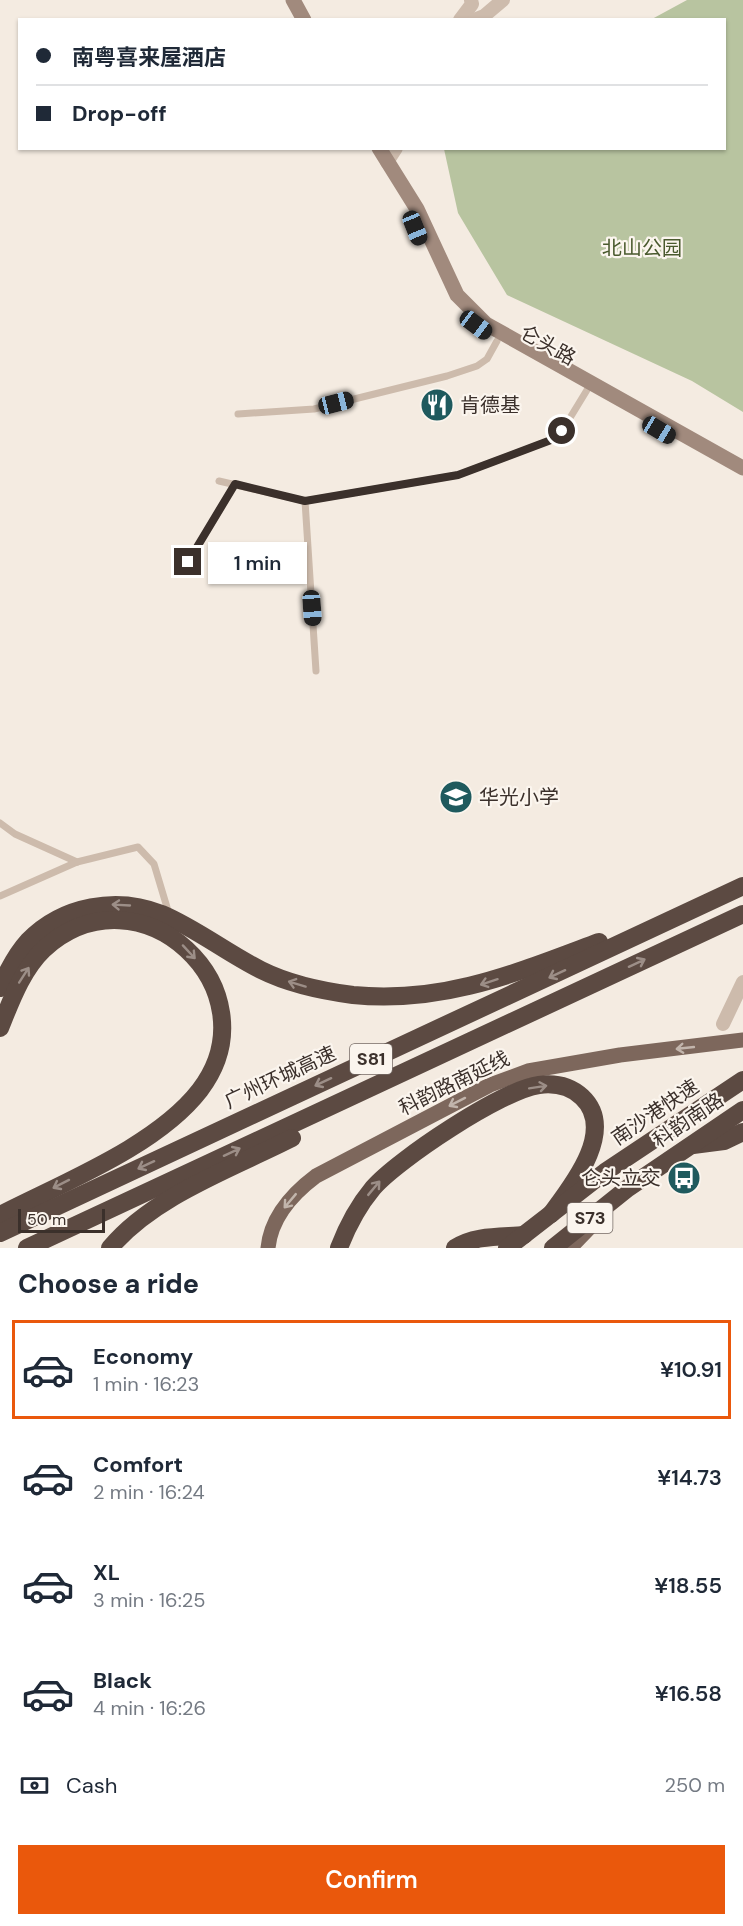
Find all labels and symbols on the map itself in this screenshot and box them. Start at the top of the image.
car [400,208,430,248]
park label: 北山公园 [602,235,682,261]
car [456,307,496,343]
street label: 仑头路 [515,319,581,371]
restaurant icon: 肯德基 [419,387,455,423]
car [316,390,356,416]
place label: 肯德基 [460,392,520,418]
car [639,413,679,447]
route start [548,417,575,444]
callout: 1 min [209,541,308,583]
route end [174,548,201,575]
car [302,589,322,627]
school or university icon: 华光小学 [438,779,474,815]
place label: 华光小学 [479,784,559,810]
one-way arrow [111,899,131,910]
one-way arrow [182,944,196,959]
one-way arrow [628,957,646,969]
one-way arrow [18,967,31,984]
one-way arrow [548,968,566,980]
one-way arrow [480,977,499,988]
one-way arrow [288,978,307,989]
street label: 广州环城高速 [220,1040,340,1114]
one-way arrow [676,1043,696,1054]
road number: S81 [350,1044,392,1074]
street label: 科韵路南延线 [394,1045,514,1121]
street label: 南沙港快速 [606,1073,704,1151]
one-way arrow [314,1076,332,1088]
one-way arrow [528,1081,547,1092]
street label: 科韵南路 [648,1087,728,1153]
one-way arrow [448,1097,466,1108]
one-way arrow [223,1146,241,1158]
one-way arrow [138,1160,156,1171]
bus stop icon: 仑头立交 [666,1160,702,1196]
place label: 仑头立交 [581,1165,661,1191]
one-way arrow [53,1179,71,1190]
one-way arrow [367,1181,381,1196]
one-way arrow [283,1193,296,1209]
road number: S73 [568,1203,612,1233]
scale bar [18,1206,105,1234]

